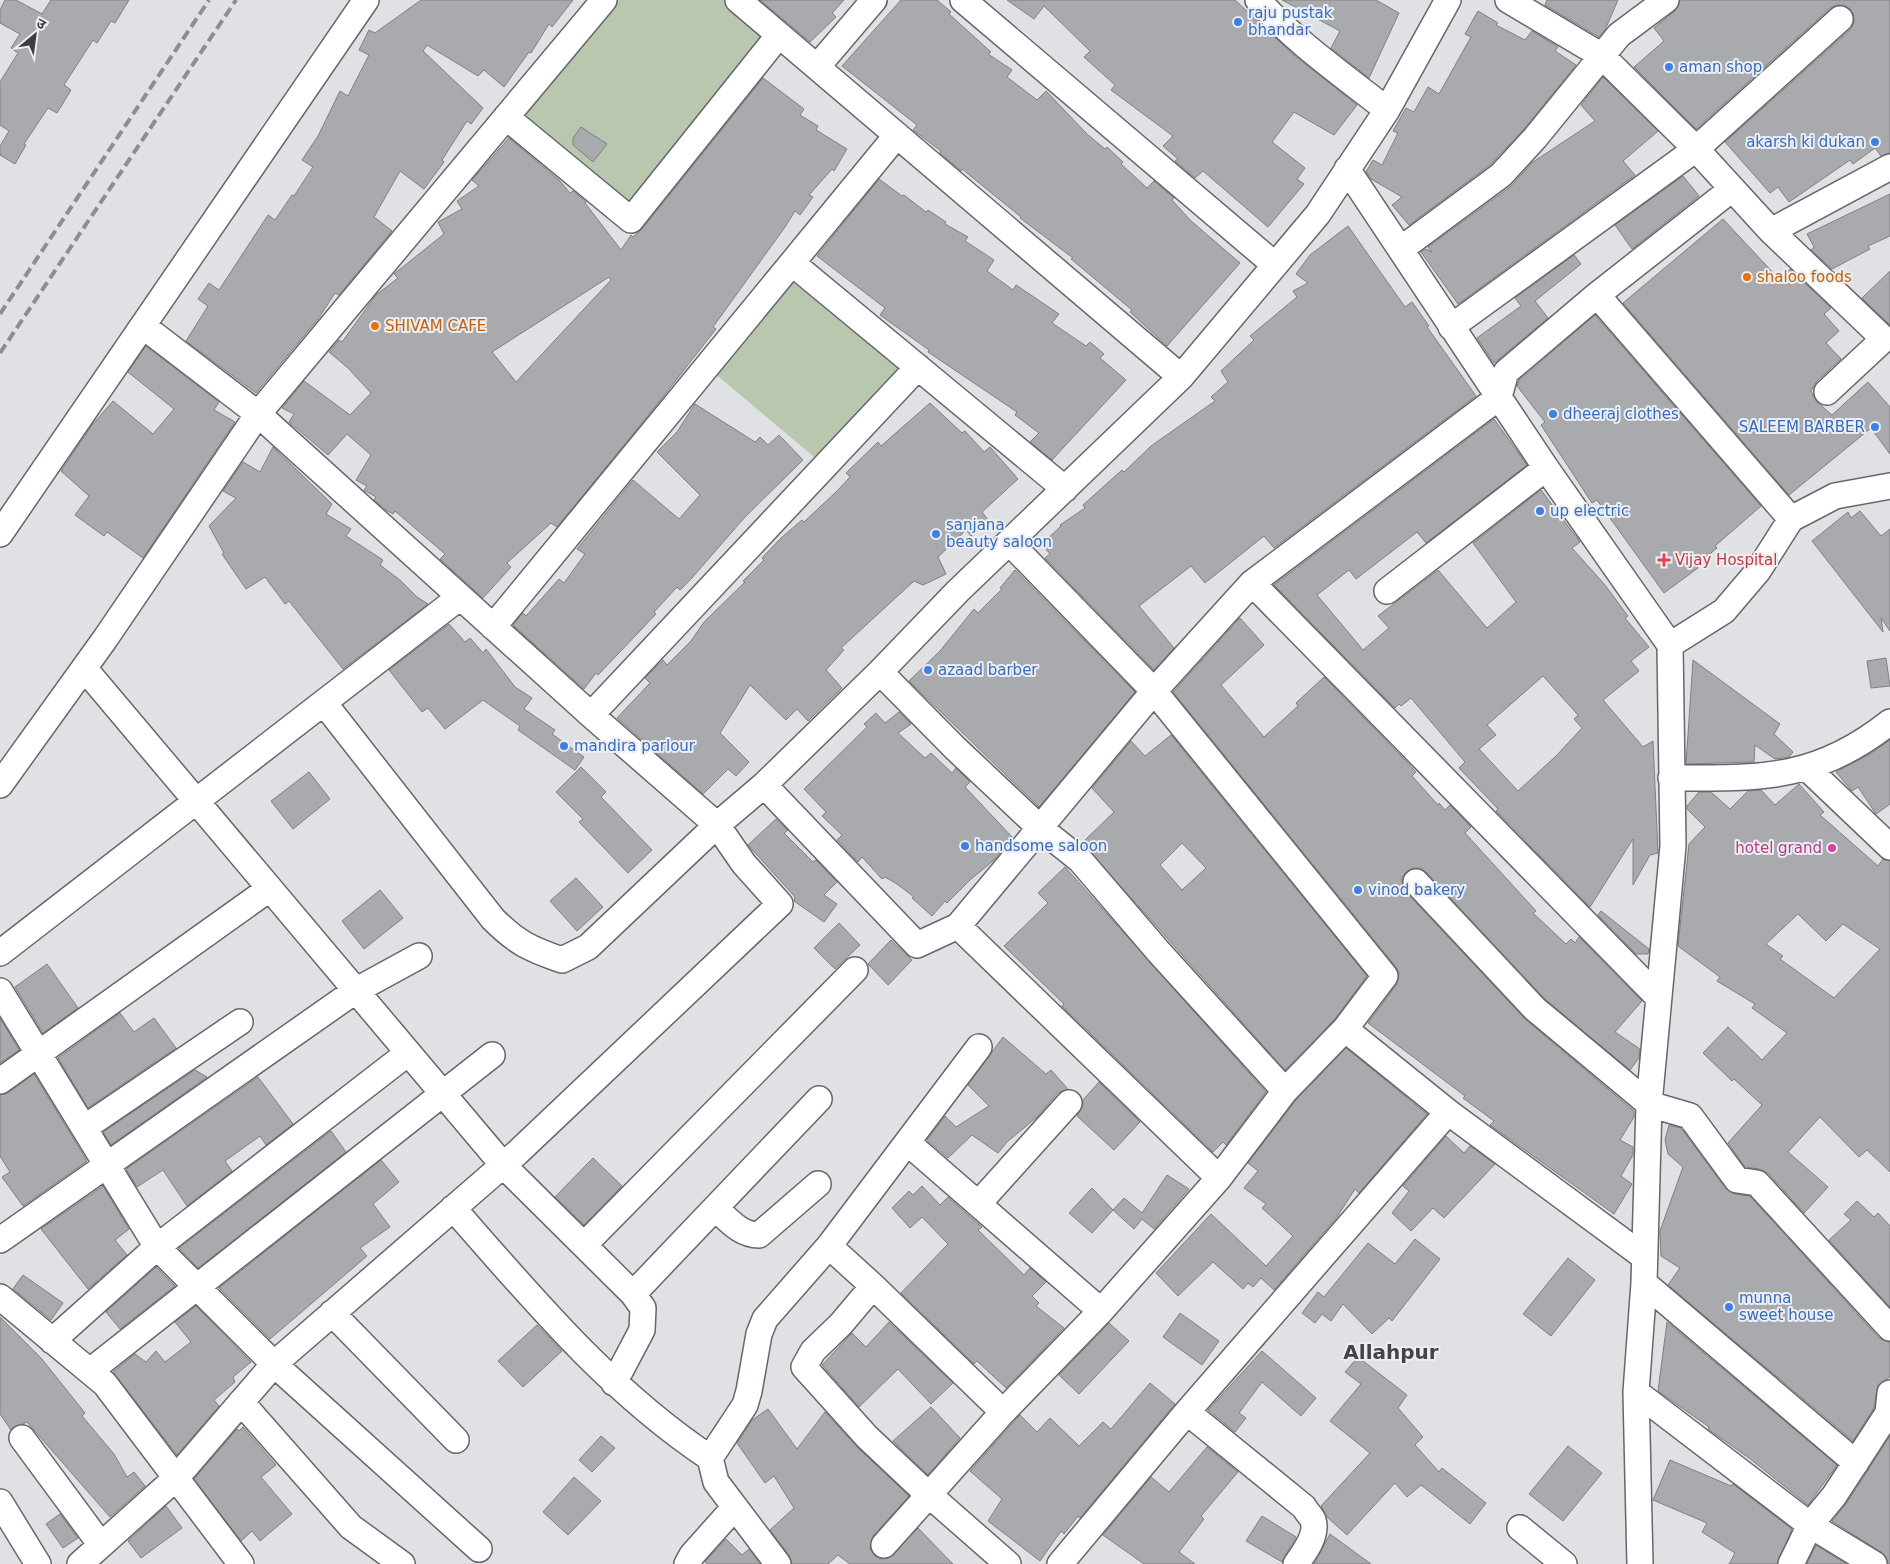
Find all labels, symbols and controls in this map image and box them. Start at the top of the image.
place label: raju pustak bhandar [1248,4,1333,39]
north arrow [10,10,60,60]
text: उ [34,15,49,33]
marker: raju pustak bhandar [1232,16,1244,28]
place label: aman shop [1679,58,1762,76]
marker: aman shop [1663,61,1675,73]
place label: akarsh ki dukan [1746,133,1865,151]
marker: akarsh ki dukan [1869,136,1881,148]
place label: shaloo foods [1757,268,1852,286]
marker: shaloo foods [1741,271,1753,283]
place label: SHIVAM CAFE [385,317,486,335]
marker: SHIVAM CAFE [369,320,381,332]
place label: dheeraj clothes [1563,405,1679,423]
marker: dheeraj clothes [1547,408,1559,420]
place label: SALEEM BARBER [1739,418,1865,436]
marker: SALEEM BARBER [1869,421,1881,433]
place label: up electric [1550,502,1629,520]
marker: up electric [1534,505,1546,517]
place label: sanjana beauty saloon [946,516,1052,551]
marker: sanjana beauty saloon [930,528,942,540]
place label: Vijay Hospital [1675,551,1777,569]
marker: Vijay Hospital [1657,553,1671,567]
place label: azaad barber [938,661,1038,679]
marker: azaad barber [922,664,934,676]
place label: mandira parlour [574,737,696,755]
marker: mandira parlour [558,740,570,752]
place label: handsome saloon [975,837,1107,855]
place label: hotel grand [1735,839,1822,857]
marker: handsome saloon [959,840,971,852]
marker: hotel grand [1826,842,1838,854]
place label: vinod bakery [1368,881,1465,899]
marker: vinod bakery [1352,884,1364,896]
place label: munna sweet house [1739,1289,1833,1324]
marker: munna sweet house [1723,1301,1735,1313]
district label: Allahpur [1343,1340,1439,1364]

